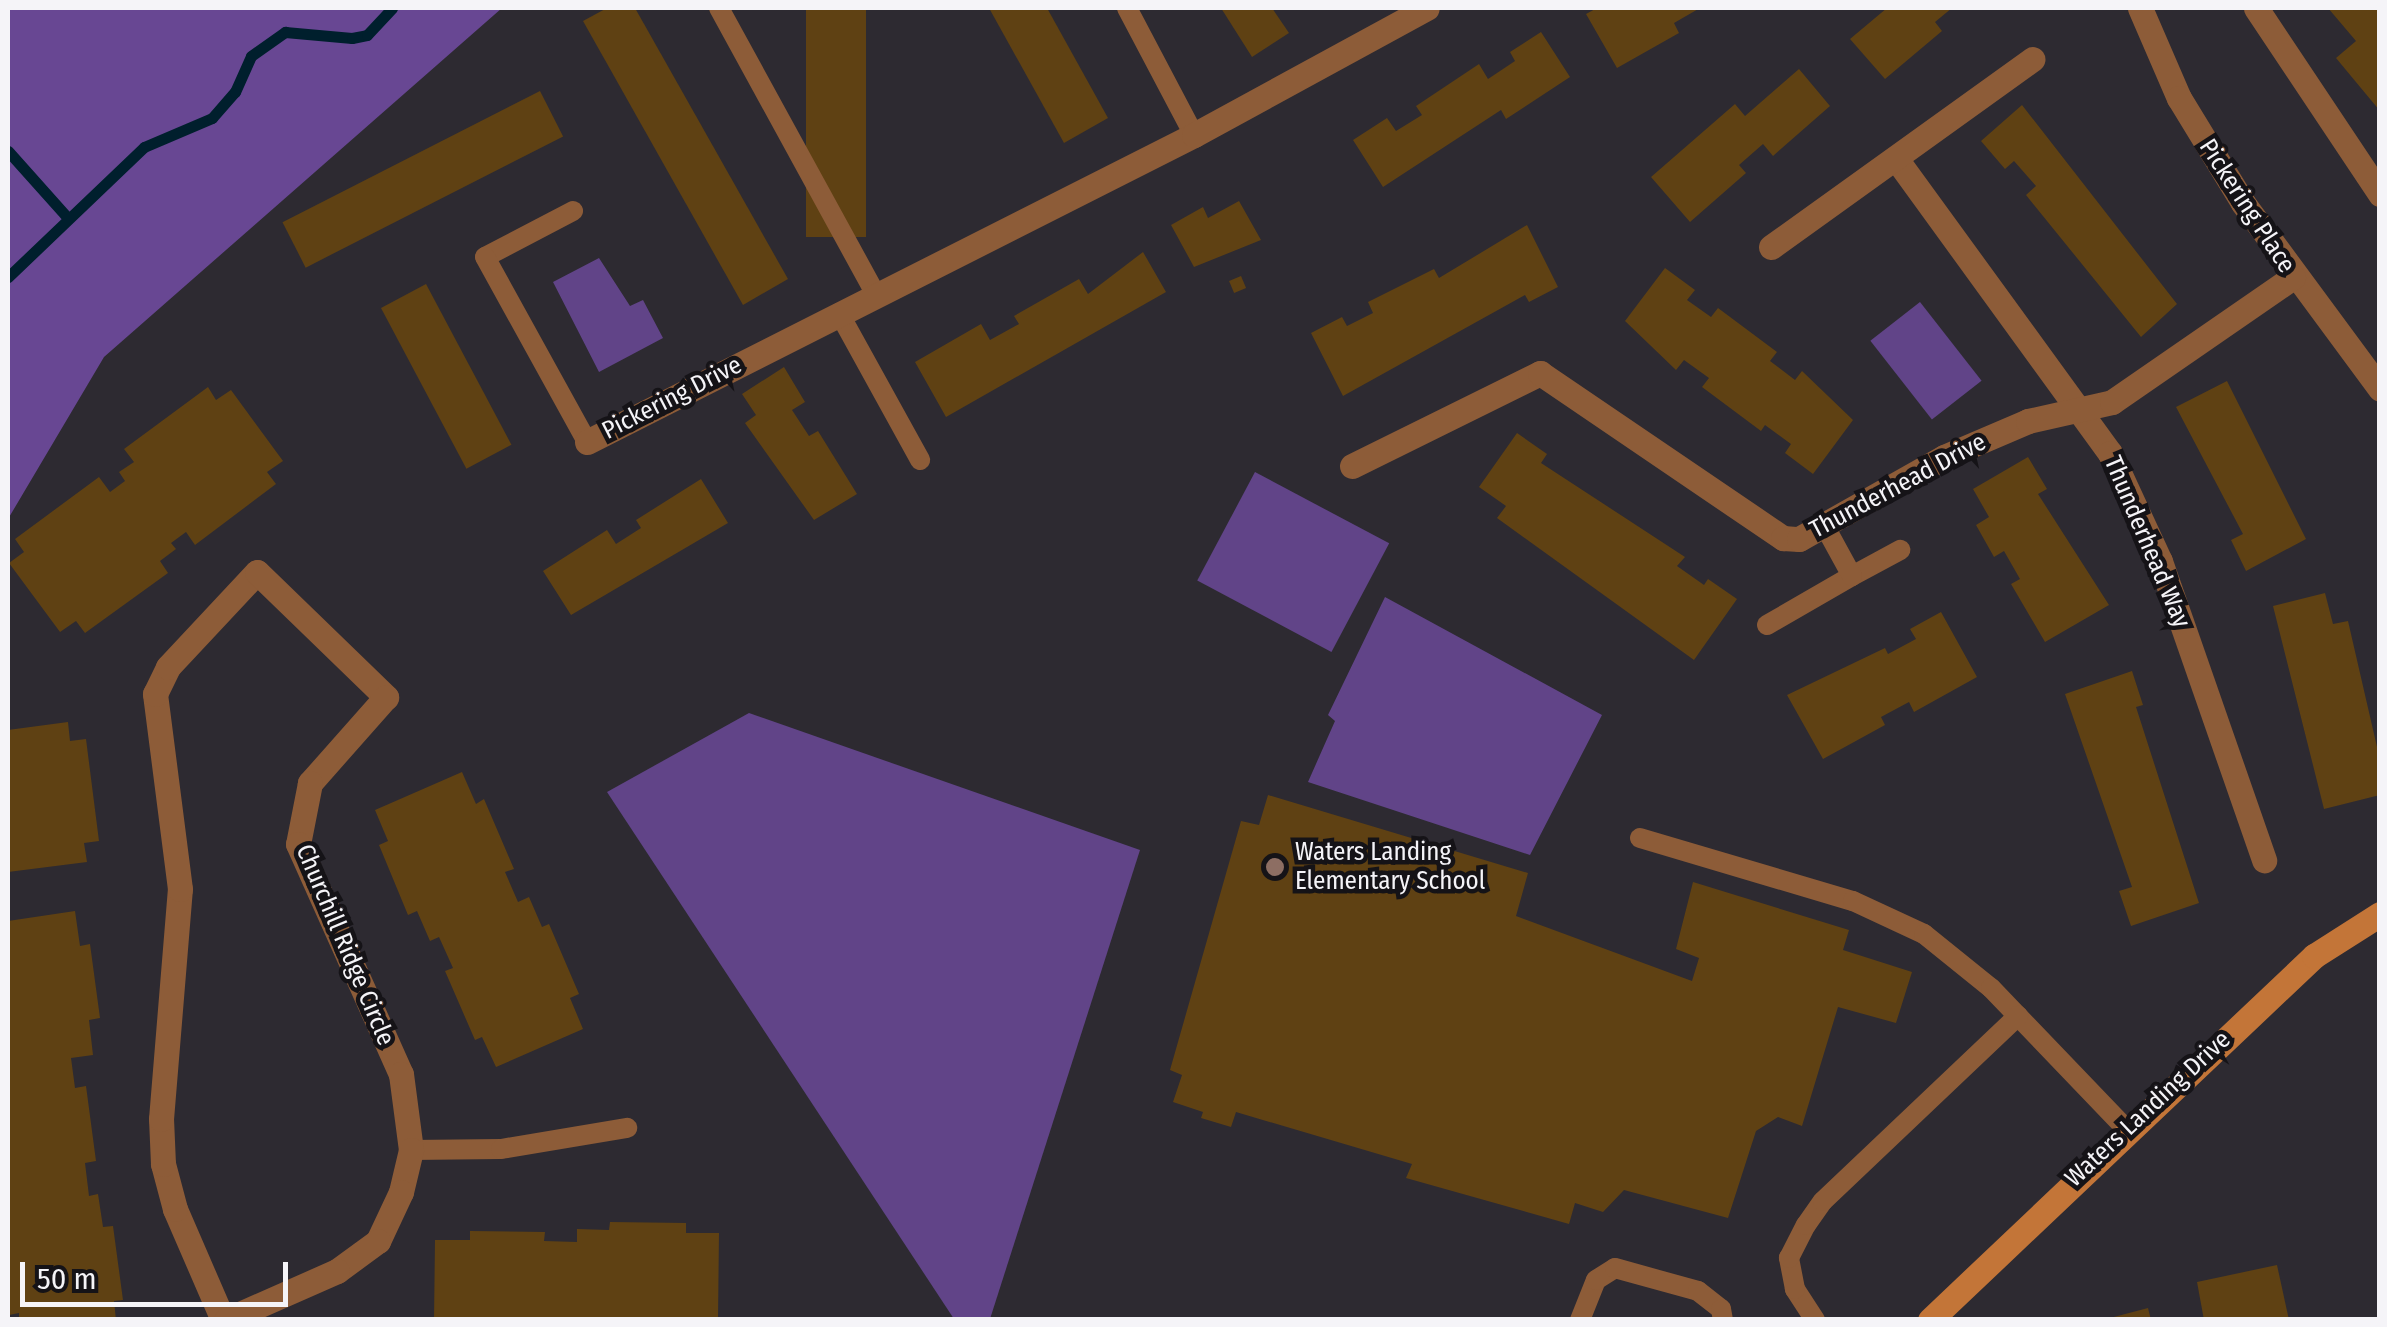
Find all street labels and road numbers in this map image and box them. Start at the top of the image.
street label: Pickering Place [2193,133,2301,279]
street label: Pickering Drive [597,350,747,446]
street label: Thunderhead Drive [1805,427,1991,545]
street label: Thunderhead Way [2097,452,2197,632]
street label: Churchill Ridge Circle [289,840,401,1050]
street label: Waters Landing Drive [2059,1025,2237,1193]

